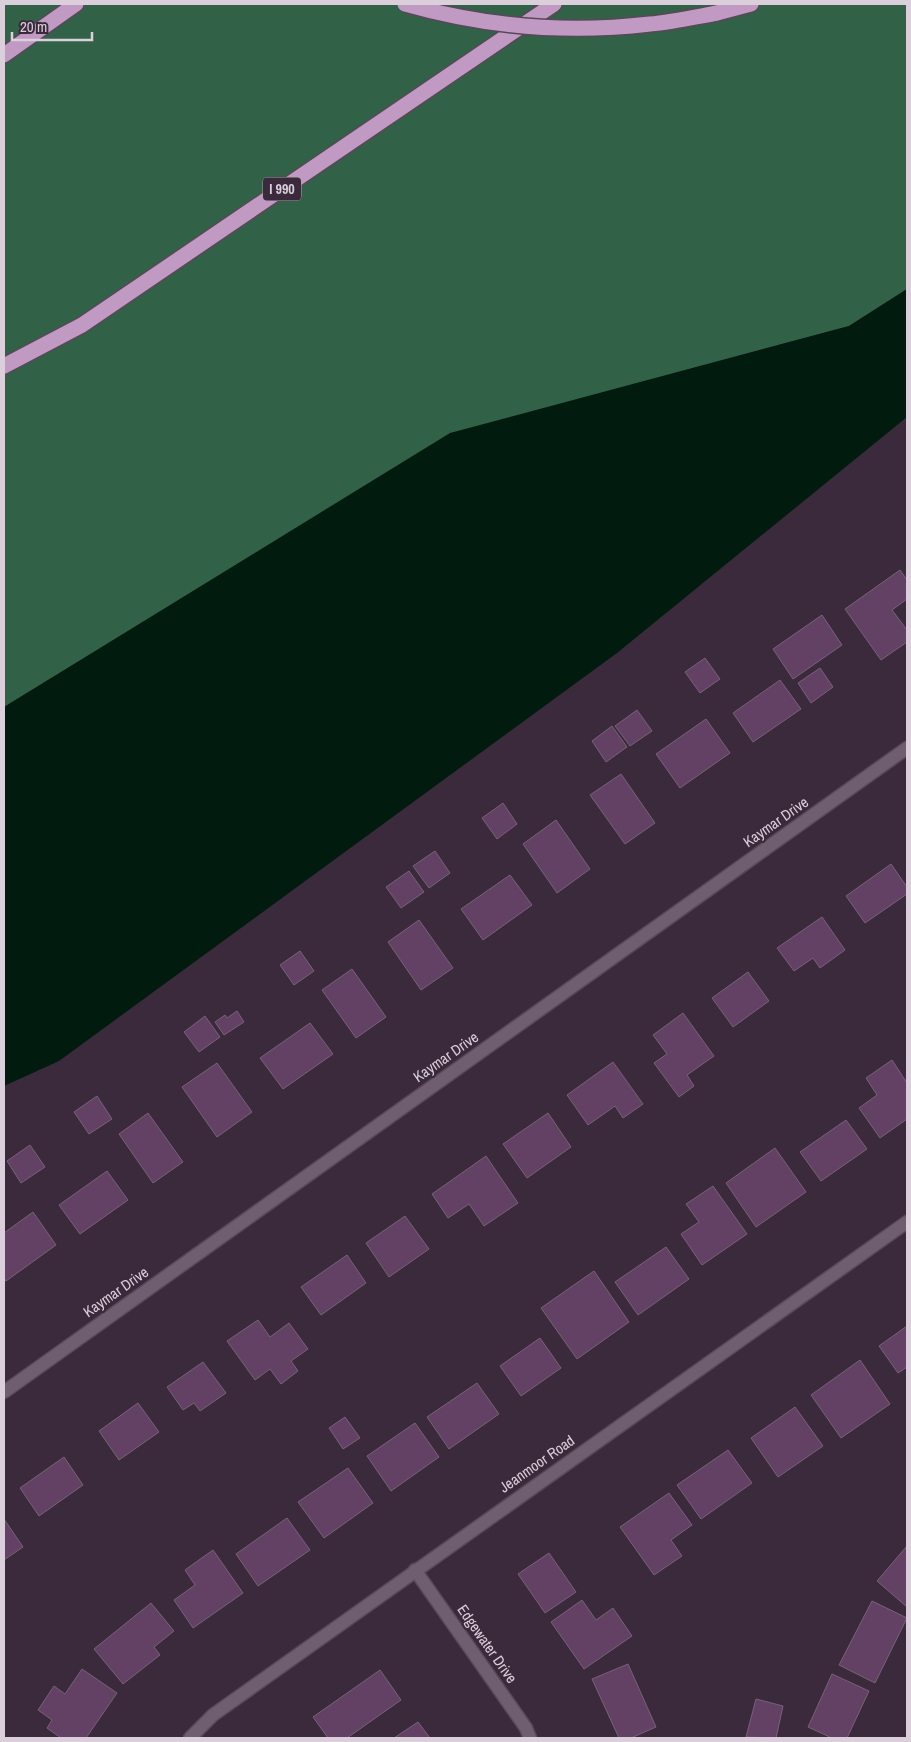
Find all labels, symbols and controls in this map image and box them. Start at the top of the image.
scale bar [12,10,92,42]
text: 20 m [20,16,47,37]
road number: I 990 [263,178,301,200]
street label: Kaymar Drive [739,791,813,852]
street label: Kaymar Drive [409,1026,483,1087]
street label: Kaymar Drive [79,1261,153,1322]
street label: Jeanmoor Road [495,1430,579,1497]
street label: Edgewater Drive [453,1600,522,1687]

